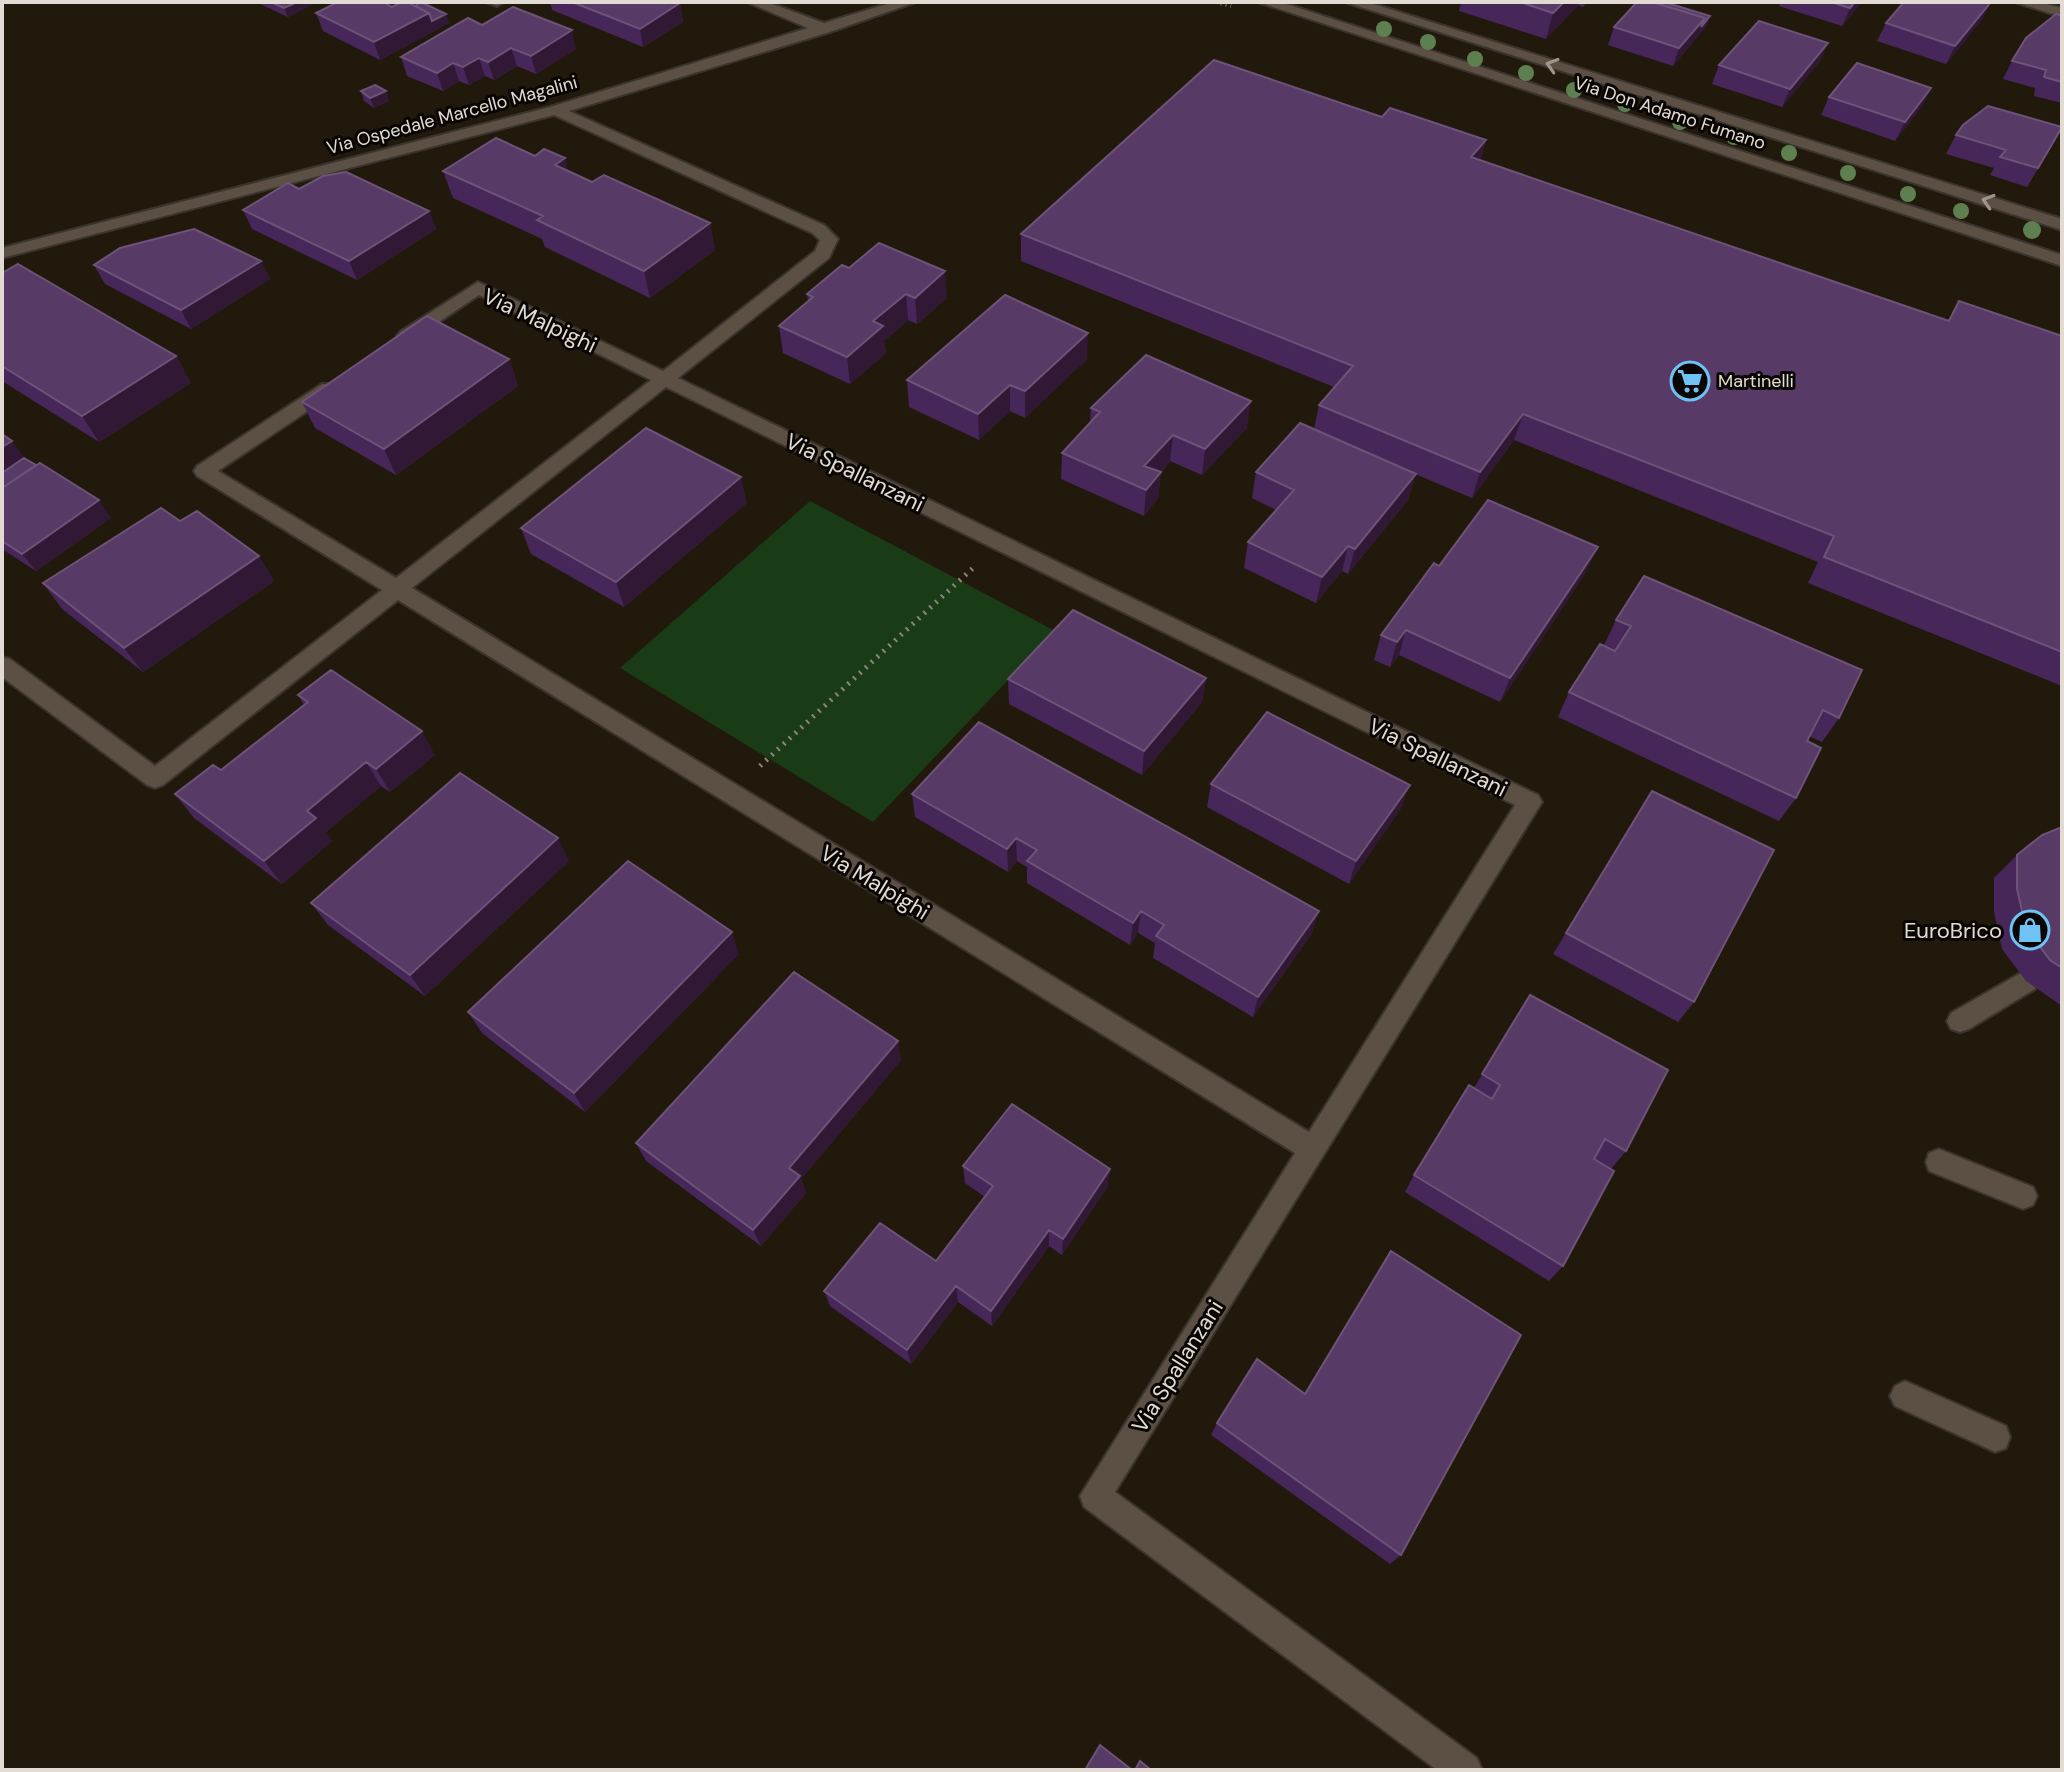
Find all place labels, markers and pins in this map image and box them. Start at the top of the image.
supermarket icon: Martinelli [1669,360,1711,402]
place label: Martinelli [1718,369,1794,393]
shop icon: EuroBrico [2009,909,2051,951]
place label: EuroBrico [1904,916,2002,945]

